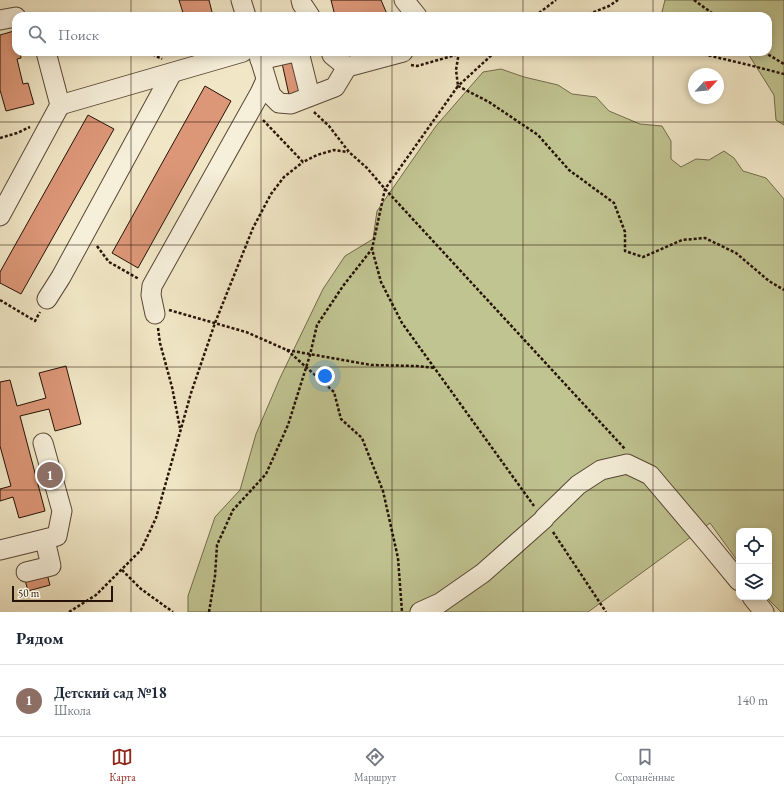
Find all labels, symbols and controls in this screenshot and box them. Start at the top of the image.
search box [12,12,772,56]
icon: search [26,23,48,45]
text: Поиск [58,25,99,44]
north arrow [688,68,724,104]
your location [315,366,335,386]
pin: 1 [37,460,63,490]
map controls [736,528,772,600]
button: locate [736,528,772,564]
button: layers [736,564,772,600]
scale bar [12,584,113,603]
text: 50 m [18,586,39,600]
text: Рядом [16,627,64,649]
text: Детский сад №18 [54,683,167,702]
text: 1 [26,692,32,709]
text: 140 m [737,692,768,709]
text: Школа [54,702,91,719]
tab: Карта [109,746,136,784]
tab: Маршрут [354,746,396,784]
tab: Сохранённые [615,746,675,784]

